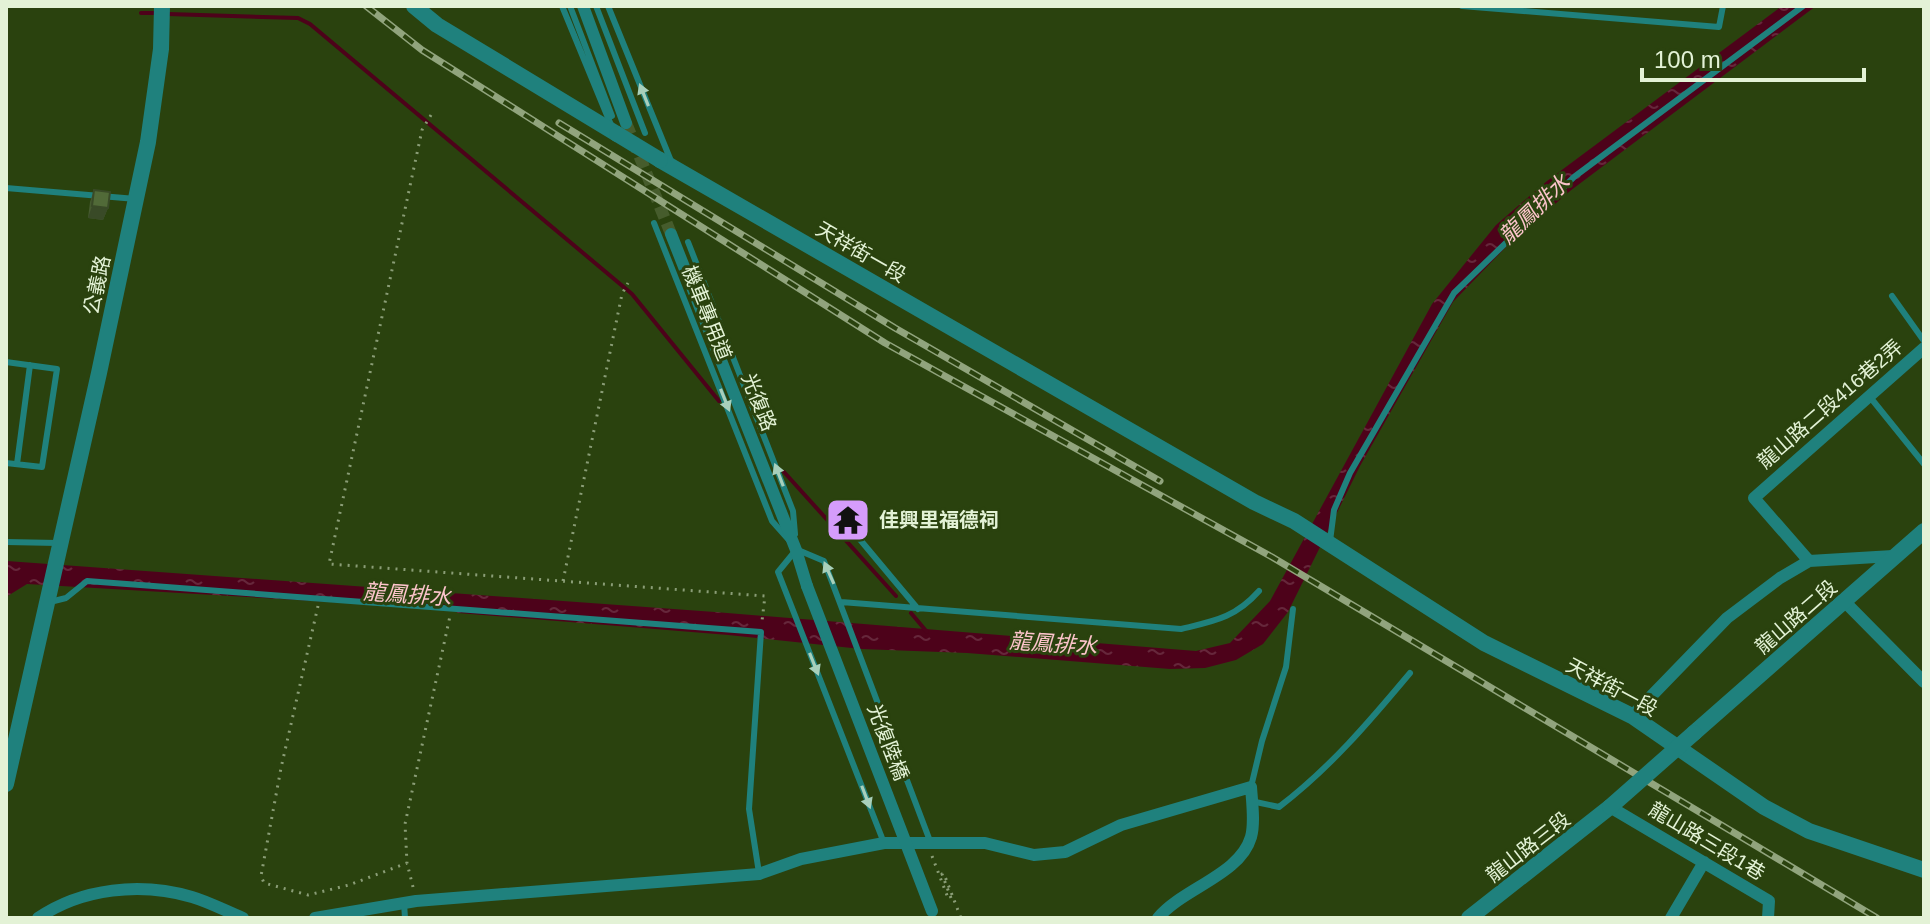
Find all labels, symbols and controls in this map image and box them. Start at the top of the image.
scale bar [1642,32,1864,82]
text: 100 m [1654,46,1721,73]
one-way arrow [637,83,650,107]
water label: 龍鳳排水 [1494,169,1575,249]
street label: 天祥街一段 [812,217,910,287]
street label: 公義路 [80,253,114,317]
street label: 機車專用道 [678,263,736,363]
street label: 龍山路二段416巷2弄 [1753,335,1907,473]
street label: 光復路 [738,370,780,434]
one-way arrow [718,388,731,412]
one-way arrow [772,463,785,487]
temple icon: 佳興里福德祠 [824,496,872,544]
place label: 佳興里福德祠 [879,509,999,531]
one-way arrow [822,561,835,584]
street label: 龍山路二段 [1751,576,1841,658]
water label: 龍鳳排水 [362,579,453,610]
water label: 龍鳳排水 [1008,628,1099,659]
one-way arrow [808,652,821,676]
street label: 天祥街一段 [1563,654,1661,720]
street label: 光復陸橋 [863,701,913,783]
one-way arrow [860,785,873,809]
street label: 龍山路三段1巷 [1645,798,1769,884]
street label: 龍山路三段 [1482,808,1574,886]

